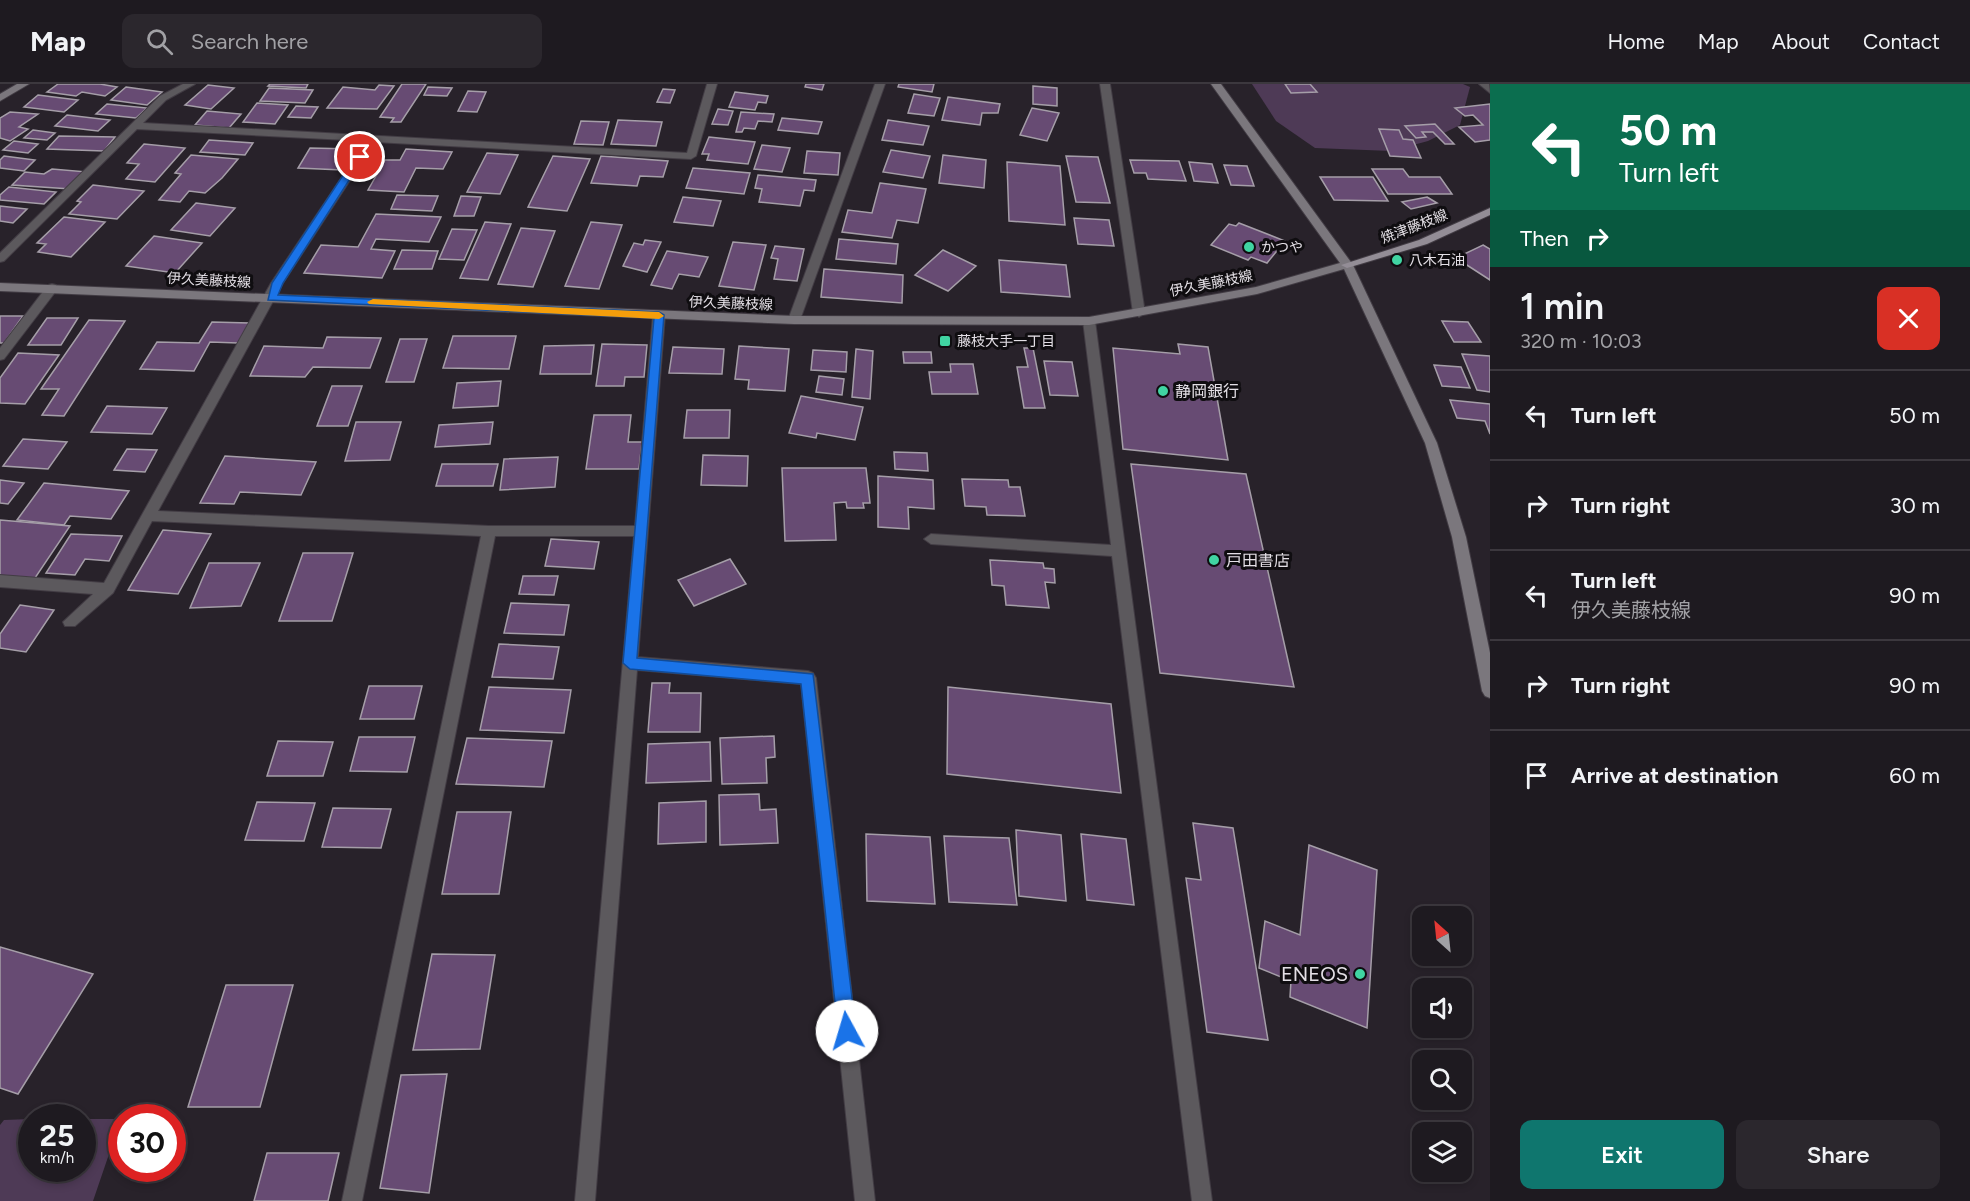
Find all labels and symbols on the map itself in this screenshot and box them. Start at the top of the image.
pin [334,131,385,182]
street label: 焼津藤枝線 [1378,206,1450,247]
place label: かつや [1261,239,1303,256]
marker: かつや [1242,240,1256,254]
place label: 八木石油 [1409,252,1465,269]
marker: 八木石油 [1390,253,1404,267]
street label: 伊久美藤枝線 [1168,267,1254,300]
street label: 伊久美藤枝線 [167,270,251,291]
street label: 伊久美藤枝線 [689,294,773,313]
place label: 藤枝大手一丁目 [957,333,1055,350]
marker: 藤枝大手一丁目 [938,334,952,348]
place label: 静岡銀行 [1175,382,1239,401]
marker: 静岡銀行 [1156,384,1170,398]
place label: 戸田書店 [1226,551,1290,570]
marker: 戸田書店 [1207,553,1221,567]
north arrow [1412,906,1472,966]
place label: ENEOS [1281,962,1348,986]
marker: ENEOS [1353,967,1367,981]
position arrow [815,999,879,1063]
speed limit sign: 30 [108,1104,186,1182]

